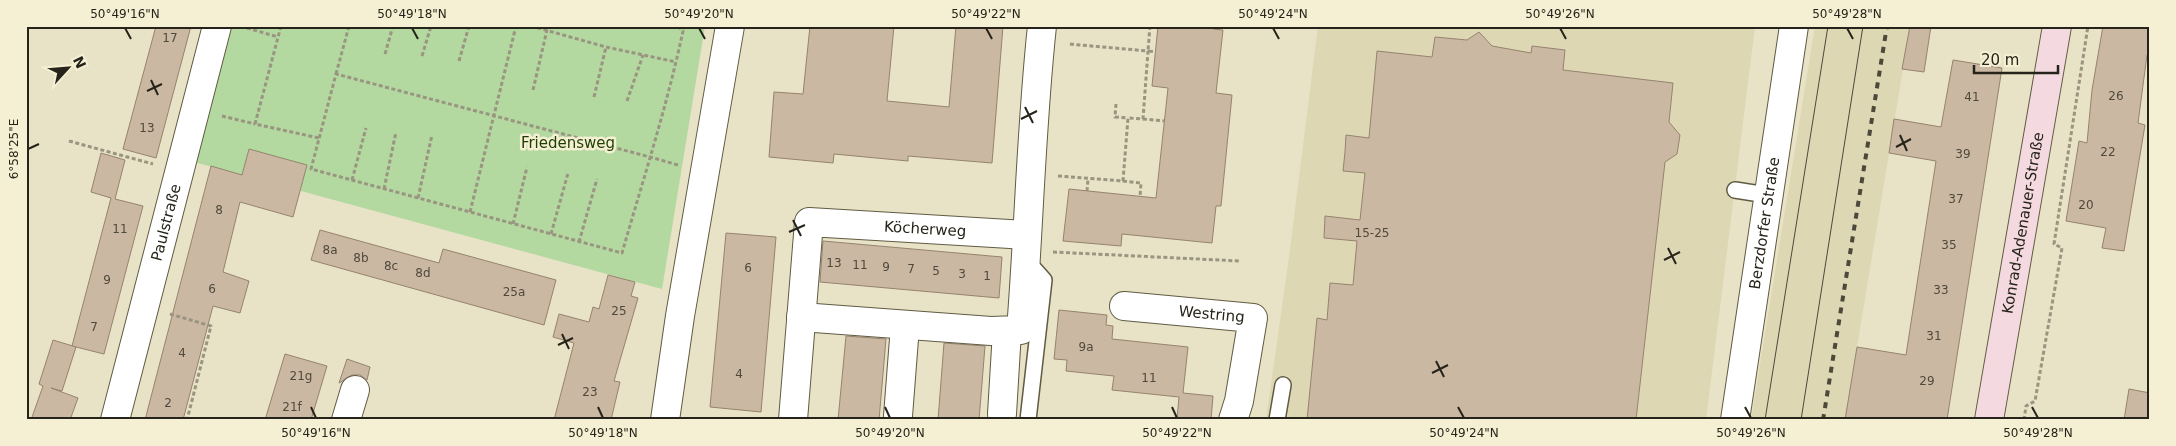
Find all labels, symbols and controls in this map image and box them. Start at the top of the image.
text: 50°49'16"N [90,7,160,21]
text: 50°49'18"N [377,7,447,21]
text: 50°49'20"N [664,7,734,21]
text: 50°49'22"N [951,7,1021,21]
text: 50°49'24"N [1238,7,1308,21]
text: 50°49'26"N [1525,7,1595,21]
text: 50°49'28"N [1812,7,1882,21]
house number: 17 [162,31,178,45]
north arrow [42,42,92,92]
scale bar [1974,42,2057,74]
text: 20 m [1981,51,2019,69]
text: N [70,54,89,71]
house number: 26 [2108,89,2124,103]
house number: 41 [1964,90,1980,104]
text: 6°58'25"E [7,119,21,179]
house number: 13 [139,121,155,135]
street label: Konrad-Adenauer-Straße [1998,131,2048,315]
park label: Friedensweg [521,134,615,152]
house number: 22 [2100,145,2116,159]
house number: 39 [1955,147,1971,161]
street label: Berzdorfer Straße [1746,156,1783,291]
street label: Paulstraße [148,182,185,263]
house number: 37 [1948,192,1964,206]
house number: 20 [2078,198,2094,212]
house number: 8 [215,203,223,217]
street label: Köcherweg [883,217,967,240]
house number: 11 [112,222,128,236]
house number: 15-25 [1355,226,1389,240]
house number: 35 [1941,238,1957,252]
house number: 8a [323,243,338,257]
house number: 8b [353,251,369,265]
house number: 13 [826,256,842,270]
house number: 11 [852,258,868,272]
house number: 8c [384,259,398,273]
house number: 9 [882,260,890,274]
house number: 6 [744,261,752,275]
house number: 7 [907,262,915,276]
house number: 5 [932,264,940,278]
house number: 8d [415,266,431,280]
house number: 3 [958,267,966,281]
house number: 1 [983,269,991,283]
house number: 9 [103,273,111,287]
house number: 6 [208,282,216,296]
house number: 33 [1933,283,1949,297]
house number: 25a [503,285,525,299]
street label: Westring [1178,302,1245,326]
house number: 25 [611,304,627,318]
house number: 7 [90,320,98,334]
house number: 31 [1926,329,1942,343]
house number: 9a [1079,340,1094,354]
house number: 4 [178,346,186,360]
house number: 4 [735,367,743,381]
house number: 21g [290,369,312,383]
house number: 11 [1141,371,1157,385]
house number: 29 [1919,374,1935,388]
house number: 23 [582,385,598,399]
house number: 2 [164,396,172,410]
house number: 21f [282,400,303,414]
text: 50°49'16"N [281,426,351,440]
text: 50°49'18"N [568,426,638,440]
text: 50°49'20"N [855,426,925,440]
text: 50°49'22"N [1142,426,1212,440]
text: 50°49'24"N [1429,426,1499,440]
text: 50°49'26"N [1716,426,1786,440]
text: 50°49'28"N [2003,426,2073,440]

